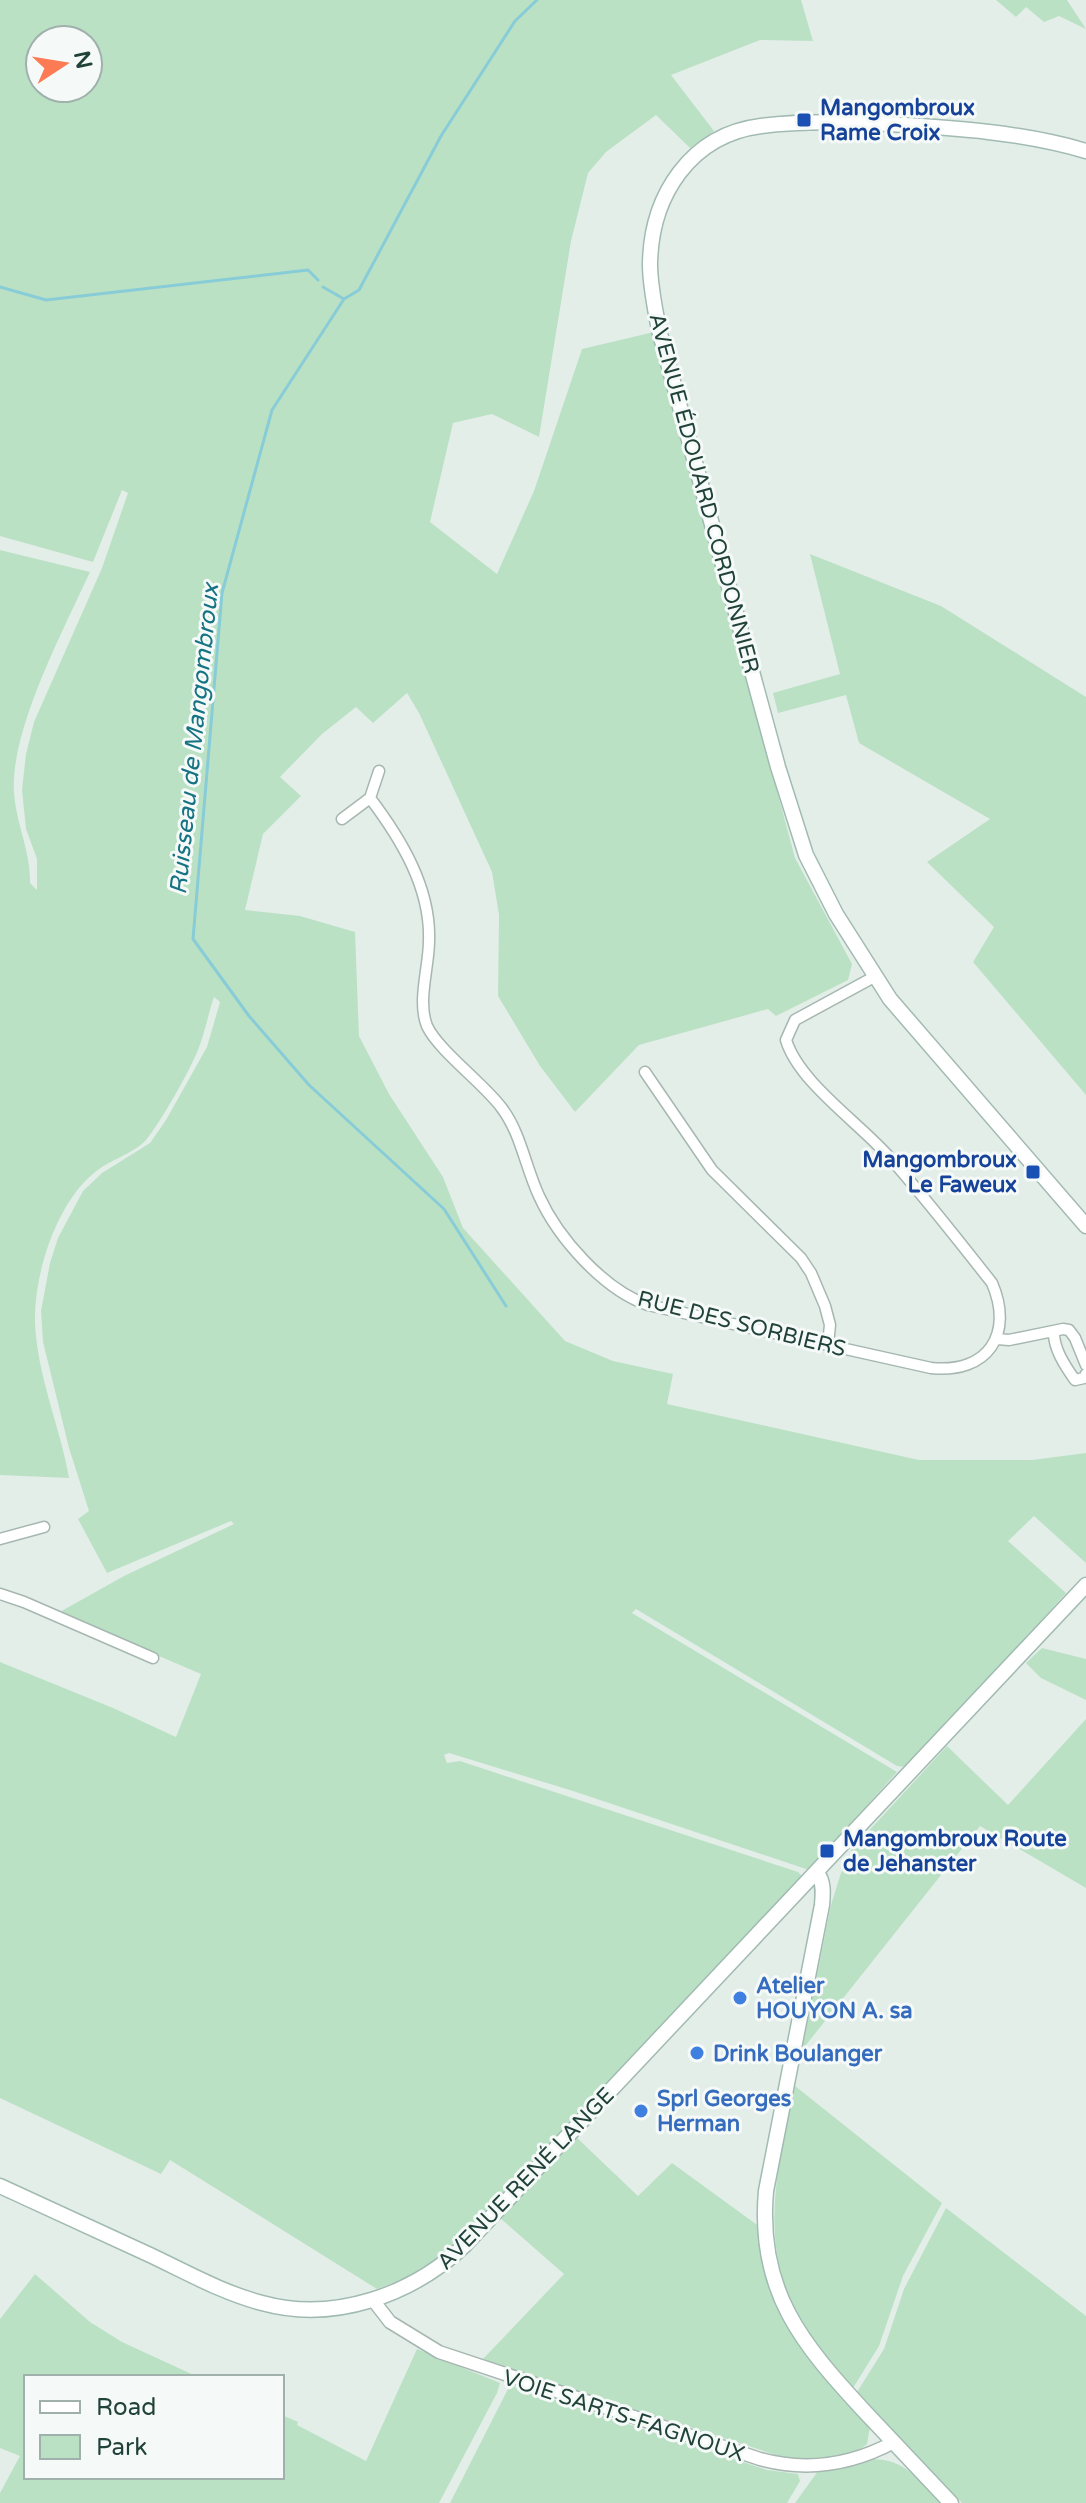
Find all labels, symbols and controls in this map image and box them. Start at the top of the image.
north arrow [24,24,104,104]
text: N [68,49,97,71]
place label: Mangombroux Rame Croix [820,95,975,146]
marker: Mangombroux Rame Croix [795,111,813,129]
street label: AVENUE ÉDOUARD CORDONNIER [643,310,766,676]
water label: Ruisseau de Mangombroux [164,580,225,896]
place label: Mangombroux Le Faweux [862,1147,1017,1198]
marker: Mangombroux Le Faweux [1024,1163,1042,1181]
street label: RUE DES SORBIERS [635,1285,849,1362]
place label: Mangombroux Route de Jehanster [843,1826,1067,1877]
marker: Mangombroux Route de Jehanster [818,1842,836,1860]
place label: Atelier HOUYON A. sa [756,1973,913,2024]
marker: Atelier HOUYON A. sa [731,1989,749,2007]
place label: Drink Boulanger [713,2041,883,2067]
marker: Drink Boulanger [688,2044,706,2062]
street label: AVENUE RENÉ LANGE [431,2082,619,2275]
place label: Sprl Georges Herman [657,2086,792,2137]
marker: Sprl Georges Herman [632,2102,650,2120]
street label: VOIE SARTS-FAGNOUX [500,2365,748,2467]
legend [24,2375,284,2479]
text: Road [96,2393,156,2422]
text: Park [96,2433,147,2462]

